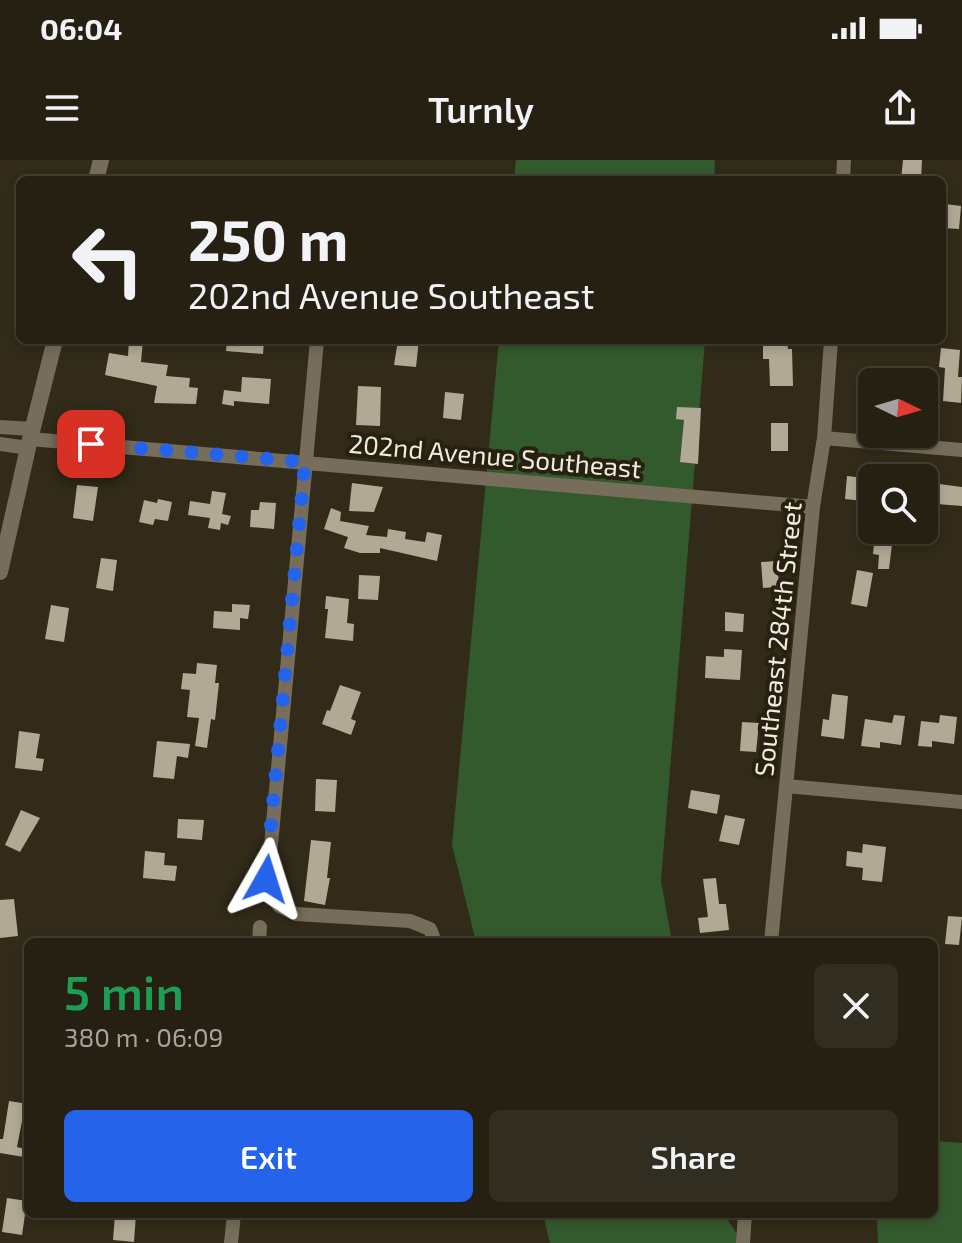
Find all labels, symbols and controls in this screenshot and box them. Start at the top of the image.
text: 06:04 [40,10,122,46]
icon: menu [40,86,84,130]
icon: share [878,86,922,130]
text: Turnly [428,87,534,130]
text: 250 m [188,205,348,272]
icon: left [56,208,160,312]
text: 202nd Avenue Southeast [188,273,594,316]
north arrow [858,368,938,448]
map controls [858,368,938,544]
pin [57,410,125,478]
icon: arrive [69,422,113,466]
street label: 202nd Avenue Southeast [347,427,643,483]
button: search [858,464,938,544]
street label: Southeast 284th Street [747,500,807,778]
position arrow [224,837,308,921]
text: 5 min [64,962,184,1020]
button: close [814,964,898,1048]
text: 380 m · 06:09 [64,1021,223,1052]
button: Exit [64,1110,473,1202]
button: Share [489,1110,898,1202]

